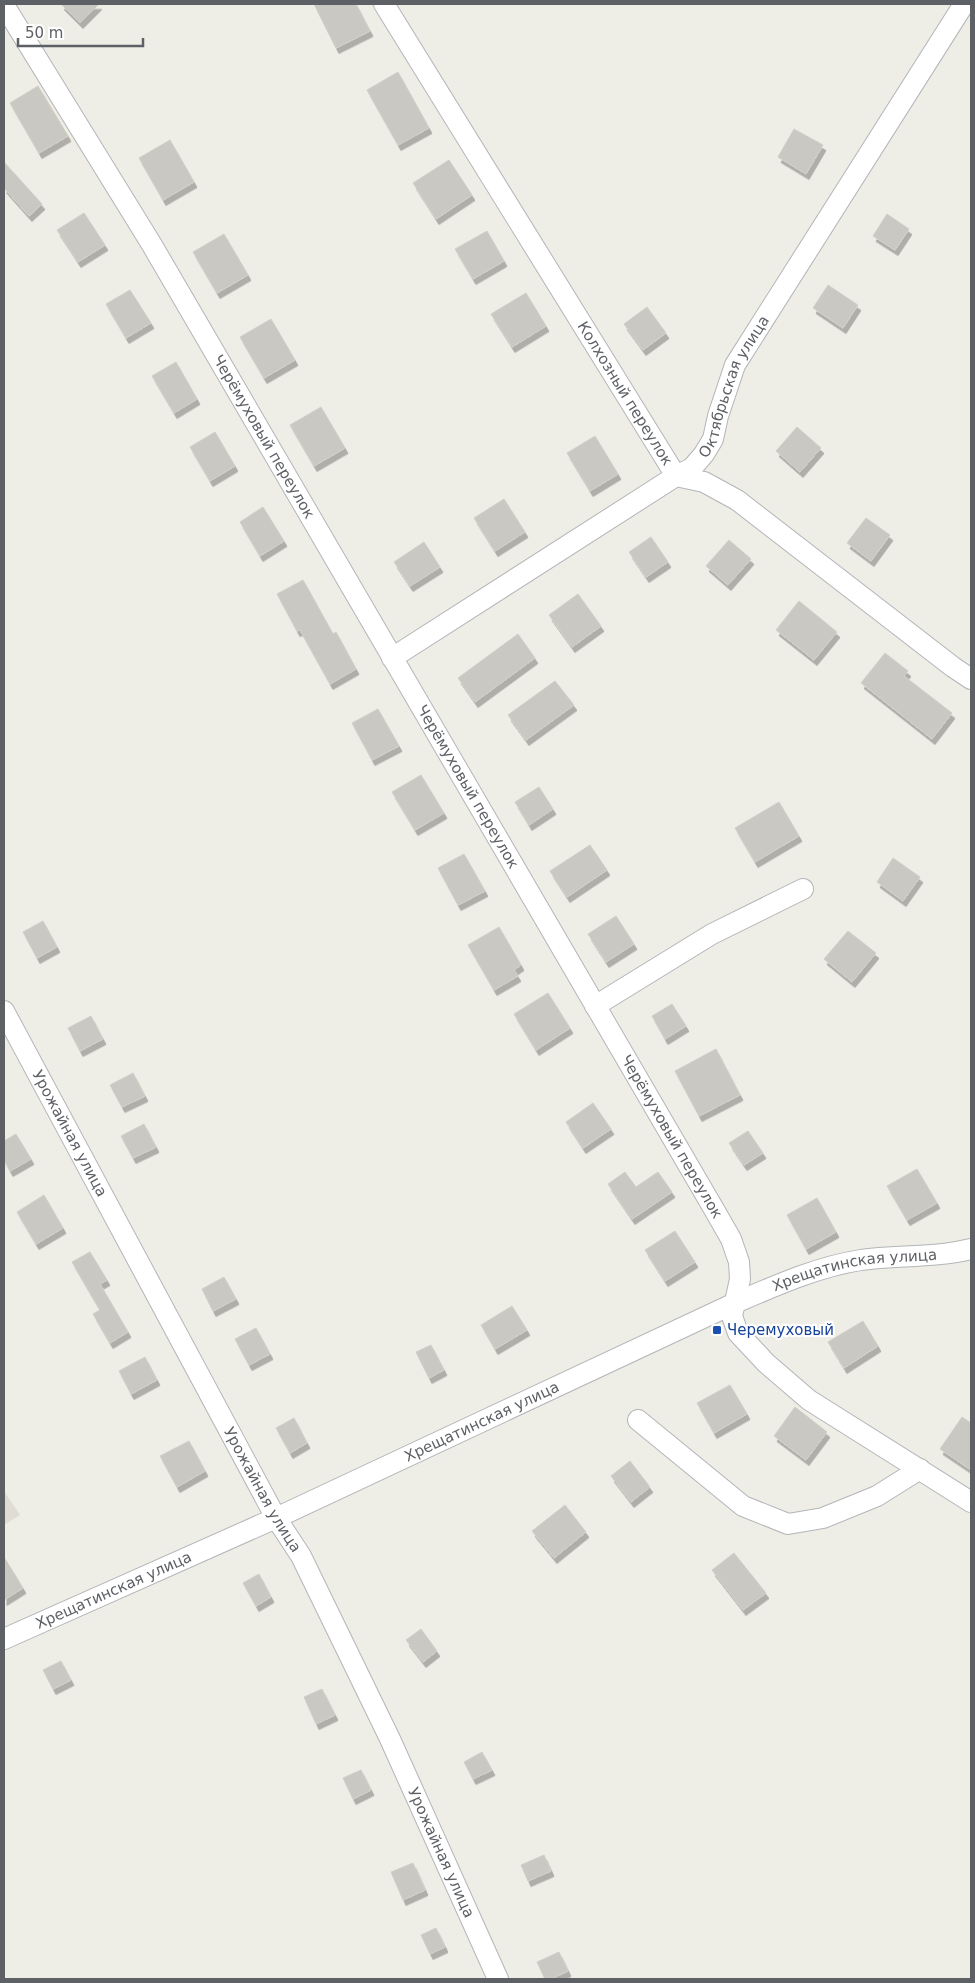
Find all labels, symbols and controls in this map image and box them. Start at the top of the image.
scale bar [18,15,142,47]
text: 50 m [25,24,63,42]
street label: Октябрьская улица [695,312,773,461]
street label: Колхозный переулок [574,318,676,469]
street label: Черёмуховый переулок [209,352,318,522]
street label: Черёмуховый переулок [413,702,522,872]
street label: Черёмуховый переулок [617,1052,726,1222]
street label: Урожайная улица [28,1067,111,1200]
street label: Хрещатинская улица [770,1246,938,1295]
place label: Черемуховый [727,1321,834,1339]
marker: Черемуховый [711,1324,723,1336]
street label: Хрещатинская улица [402,1378,562,1466]
street label: Урожайная улица [220,1424,305,1556]
street label: Хрещатинская улица [33,1548,194,1633]
street label: Урожайная улица [404,1785,478,1921]

